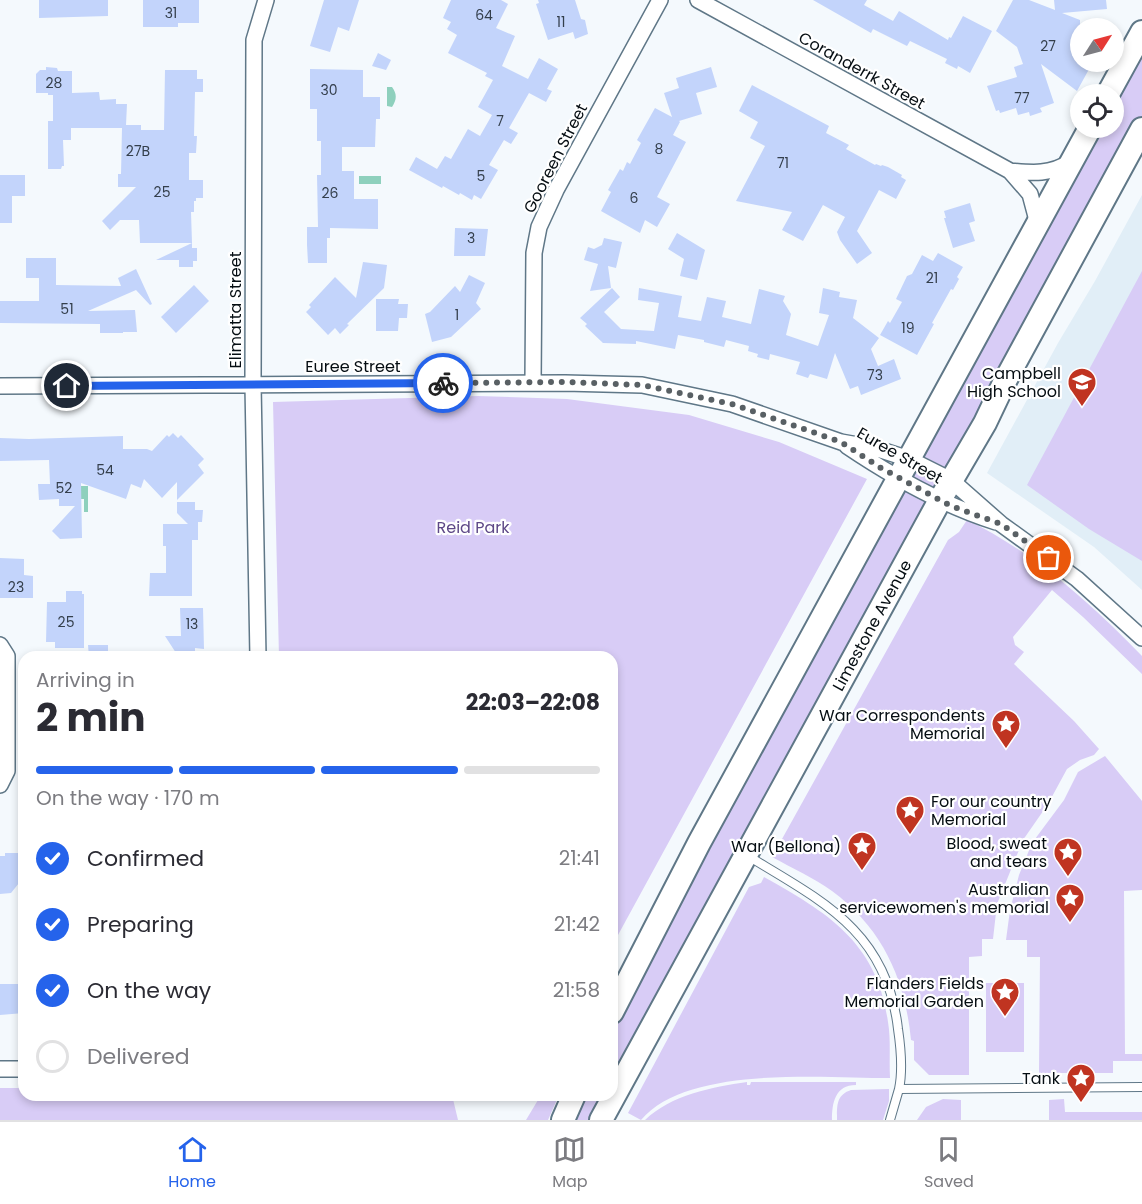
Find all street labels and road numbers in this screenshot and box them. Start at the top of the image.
street label: Coranderrk Street [794,26,929,115]
street label: Gooreen Street [518,99,593,217]
street label: Elimatta Street [224,251,247,368]
street label: Euree Street [305,355,401,378]
street label: Euree Street [853,422,947,489]
street label: Limestone Avenue [827,556,917,695]

